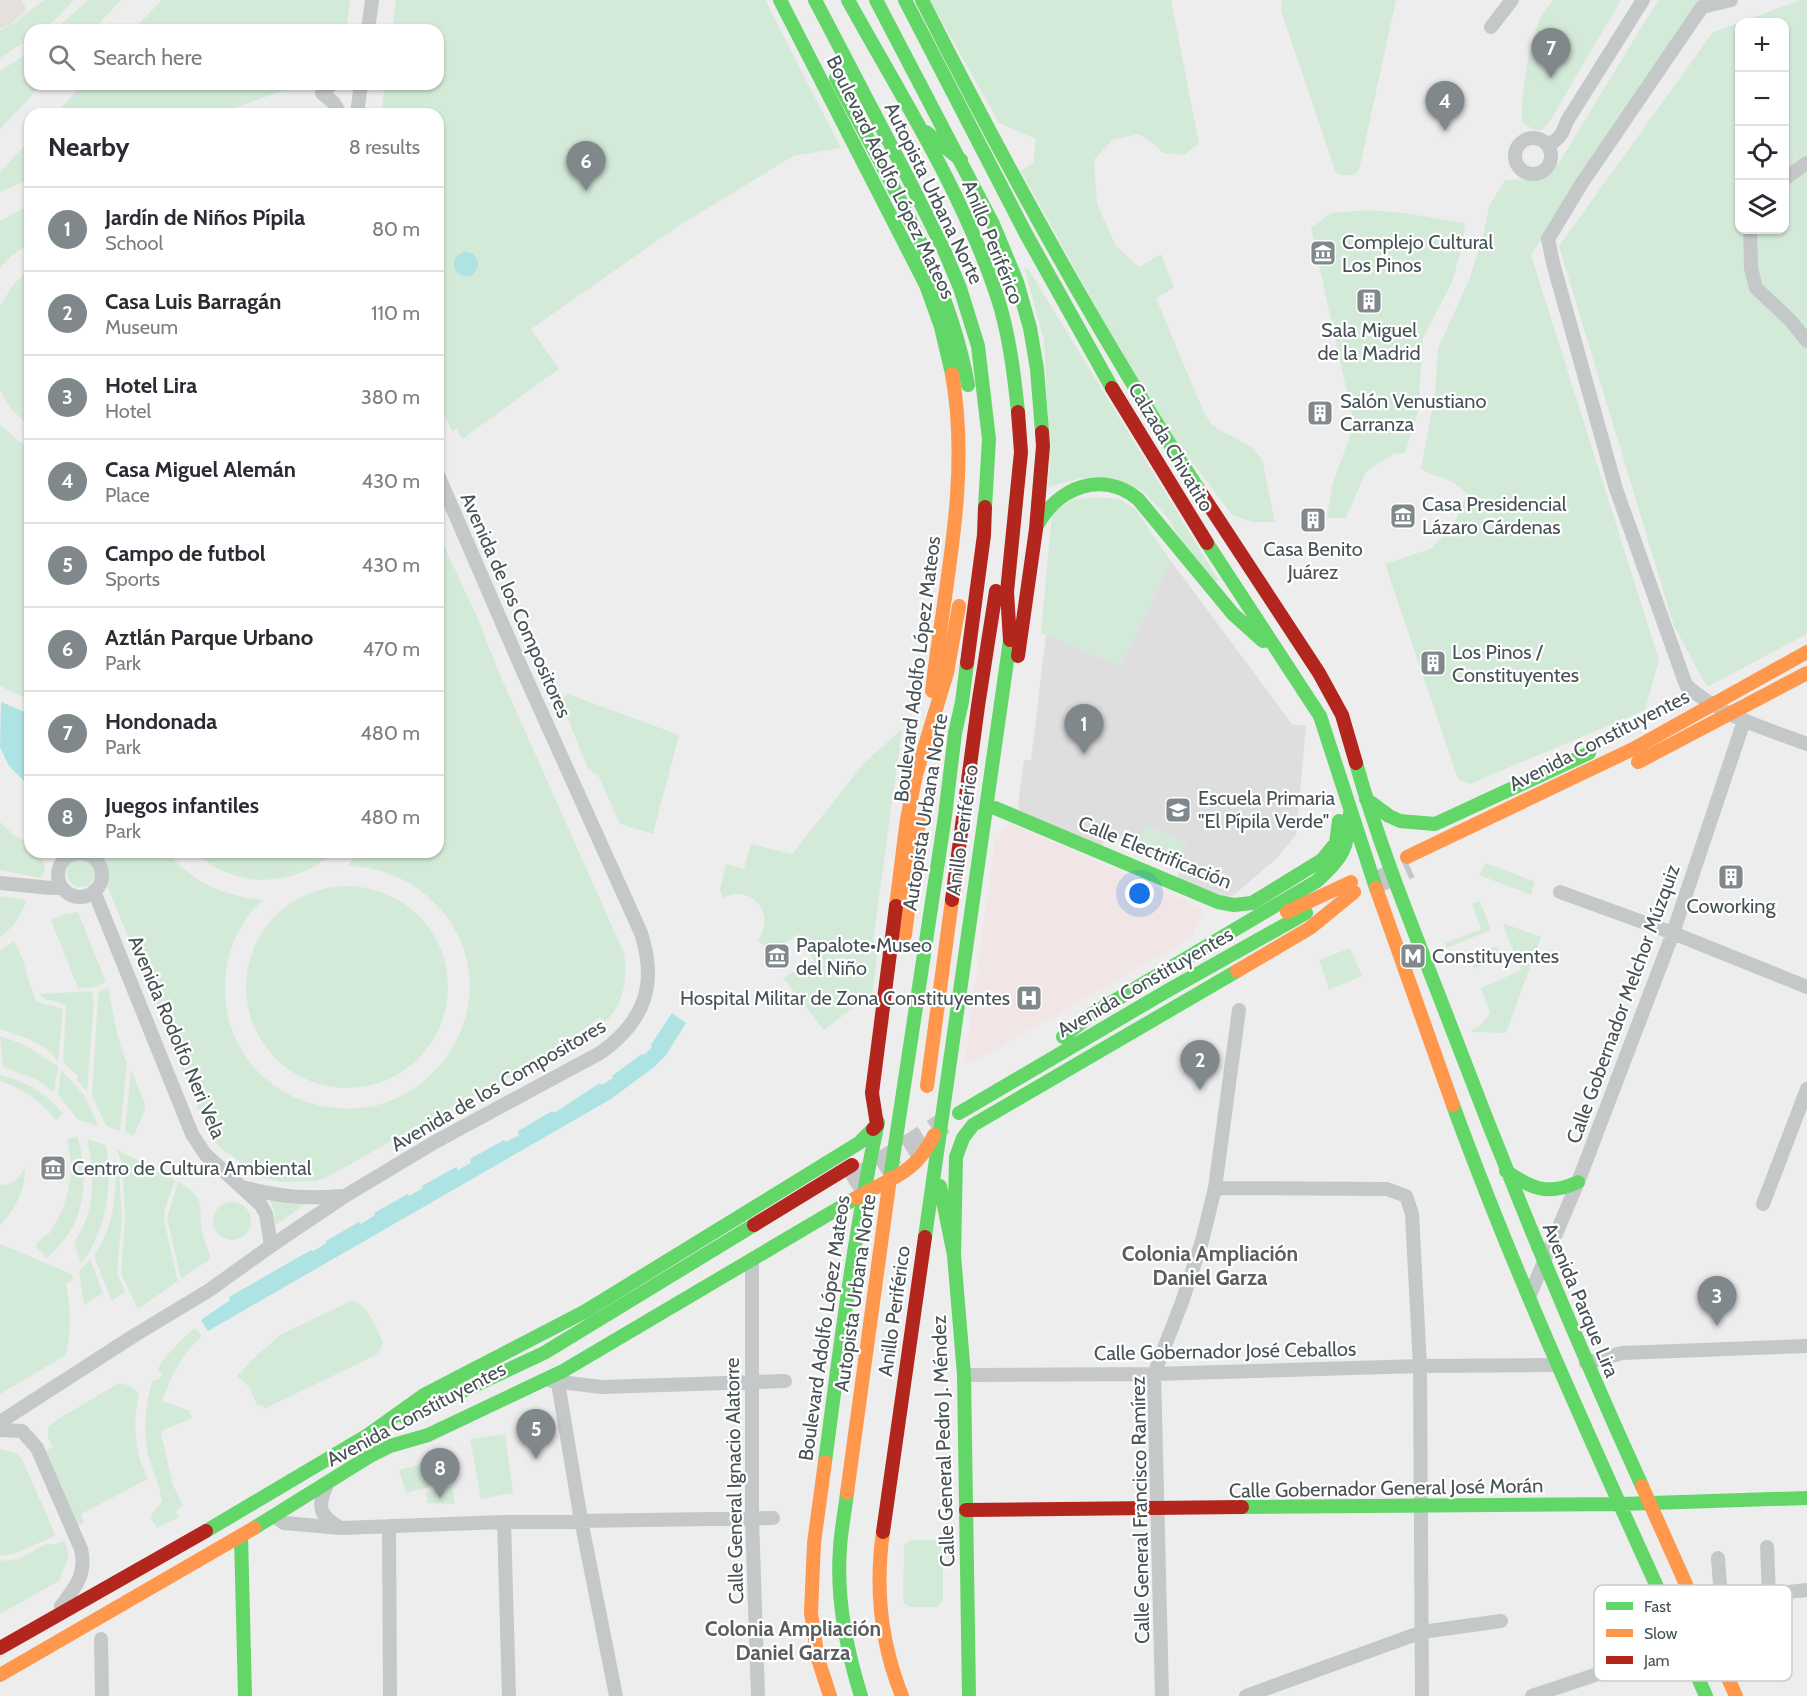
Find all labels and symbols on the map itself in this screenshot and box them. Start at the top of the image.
pin: 7 [1532,28,1570,78]
street label: Boulevard Adolfo López Mateos [822,51,960,303]
pin: 4 [1426,82,1464,131]
street label: Autopista Urbana Norte [880,98,988,288]
pin: 6 [566,142,606,191]
street label: Anillo Periférico [957,176,1029,308]
place label: Complejo Cultural Los Pinos [1342,230,1493,277]
museum icon: Complejo Cultural Los Pinos [1308,238,1338,268]
building icon: Sala Miguel de la Madrid [1354,286,1384,316]
place label: Sala Miguel de la Madrid [1317,318,1421,365]
street label: Calzada Chivatito [1123,378,1219,516]
place label: Salón Venustiano Carranza [1340,389,1487,436]
building icon: Salón Venustiano Carranza [1305,398,1335,428]
street label: Avenida de los Compositores [455,489,577,721]
place label: Casa Presidencial Lázaro Cárdenas [1422,492,1567,539]
museum icon: Casa Presidencial Lázaro Cárdenas [1388,501,1418,531]
building icon: Casa Benito Juárez [1298,505,1328,535]
street label: Boulevard Adolfo López Mateos [889,535,945,803]
place label: Casa Benito Juárez [1263,537,1363,584]
place label: Los Pinos / Constituyentes [1452,640,1579,687]
building icon: Los Pinos / Constituyentes [1418,648,1448,678]
street label: Avenida Constituyentes [1505,684,1693,796]
pin: 1 [1064,704,1104,754]
street label: Autopista Urbana Norte [898,712,952,912]
street label: Anillo Periférico [941,763,983,897]
place label: Escuela Primaria "El Pípila Verde" [1198,786,1335,833]
school or university icon: Escuela Primaria "El Pípila Verde" [1163,795,1193,825]
street label: Calle Electrificación [1075,810,1235,894]
street label: Calle Gobernador Melchor Múzquiz [1561,861,1685,1147]
building icon: Coworking [1716,862,1746,892]
your location [1125,879,1154,908]
place label: Coworking [1687,894,1777,918]
street label: Avenida Constituyentes [1053,922,1237,1042]
street label: Avenida Rodolfo Neri Vela [123,932,231,1142]
place label: Papalote•Museo del Niño [796,933,932,980]
museum icon: Papalote•Museo del Niño [762,941,792,971]
metro station icon: Constituyentes [1398,941,1428,971]
place label: Constituyentes [1432,944,1559,968]
hospital icon: Hospital Militar de Zona Constituyentes [1014,983,1044,1013]
place label: Hospital Militar de Zona Constituyentes [680,986,1010,1010]
street label: Avenida de los Compositores [386,1014,610,1156]
pin: 2 [1180,1040,1220,1090]
museum icon: Centro de Cultura Ambiental [38,1153,68,1183]
place label: Centro de Cultura Ambiental [72,1156,312,1180]
street label: Autopista Urbana Norte [829,1193,881,1393]
street label: Boulevard Adolfo López Mateos [793,1194,855,1462]
street label: Avenida Parque Lira [1538,1219,1625,1381]
district label: Colonia Ampliación Daniel Garza [1122,1241,1298,1290]
street label: Anillo Periférico [873,1244,915,1378]
pin: 3 [1698,1276,1736,1326]
street label: Calle General Pedro J. Méndez [927,1315,959,1567]
street label: Calle Gobernador José Ceballos [1094,1337,1356,1365]
street label: Avenida Constituyentes [322,1357,510,1471]
street label: Calle General Ignacio Alatorre [720,1357,748,1605]
street label: Calle General Francisco Ramírez [1126,1376,1154,1644]
pin: 5 [516,1410,556,1459]
pin: 8 [420,1448,460,1498]
street label: Calle Gobernador General José Morán [1229,1473,1543,1503]
legend [1594,1585,1792,1681]
text: Fast [1644,1597,1672,1616]
district label: Colonia Ampliación Daniel Garza [705,1616,881,1665]
text: Slow [1644,1624,1678,1643]
text: Jam [1643,1651,1670,1670]

